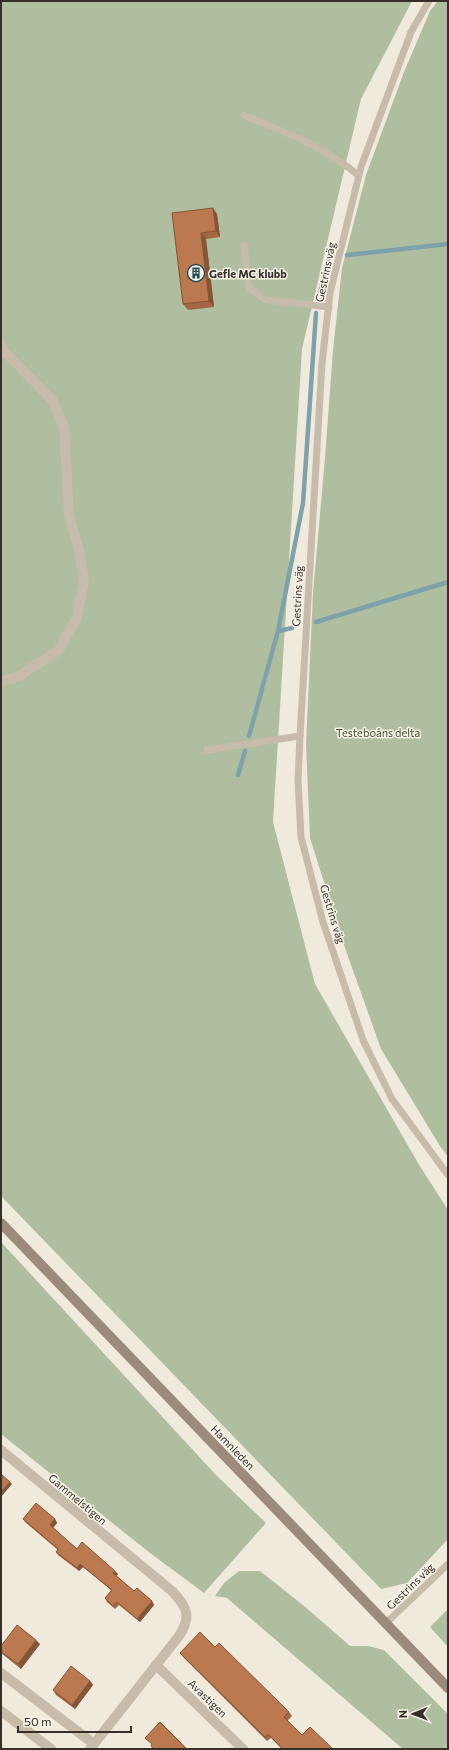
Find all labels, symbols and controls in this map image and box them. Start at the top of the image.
street label: Gestrins väg [312,241,338,303]
building icon: Gefle MC klubb [186,263,206,283]
place label: Gefle MC klubb [209,267,287,280]
street label: Gestrins väg [289,565,305,627]
park label: Testeboåns delta [336,726,420,739]
street label: Gestrins väg [318,883,348,945]
street label: Hamnleden [209,1422,257,1472]
street label: Gammelstigen [46,1471,110,1527]
street label: Gestrins väg [383,1560,437,1612]
street label: Avastigen [186,1676,230,1720]
north arrow [393,1694,433,1734]
scale bar [18,1708,131,1734]
text: N [396,1710,409,1718]
text: 50 m [24,1714,52,1728]

